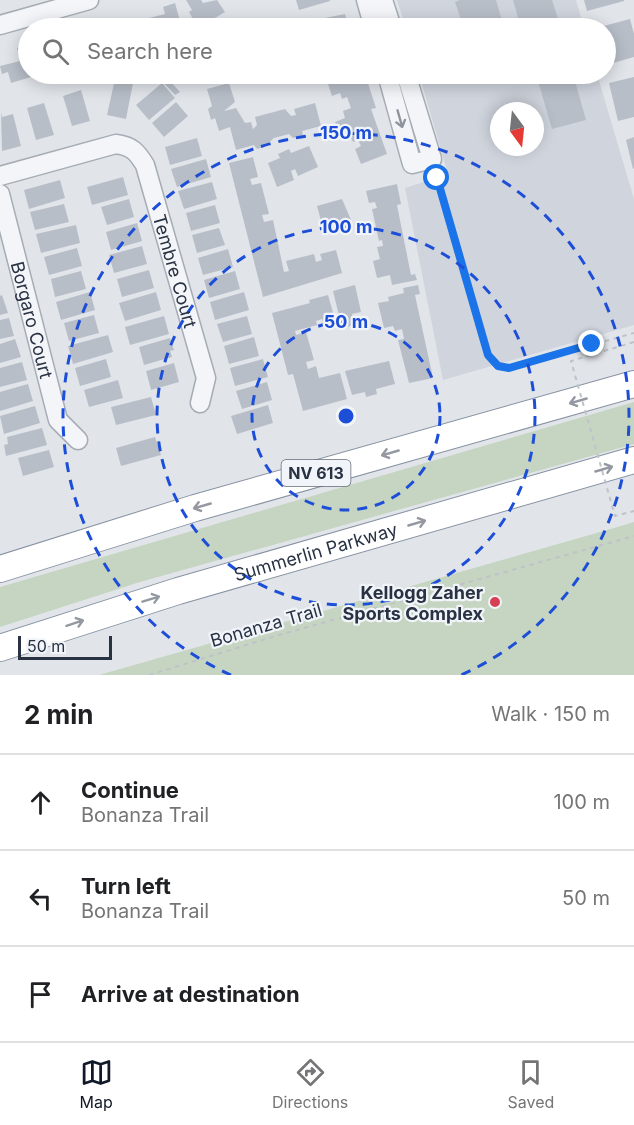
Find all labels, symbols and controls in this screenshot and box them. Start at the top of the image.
search box [18,18,616,84]
icon: search [39,35,72,68]
text: Search here [87,38,213,64]
north arrow [490,102,544,156]
one-way arrow [395,109,406,128]
text: 150 m [320,122,372,143]
route start [423,164,449,190]
street label: Tembre Court [149,212,202,330]
text: 100 m [320,216,372,237]
street label: Borgaro Court [7,259,57,381]
text: 50 m [324,311,368,332]
route end [578,330,604,356]
one-way arrow [569,395,588,407]
centre of rings [336,406,356,426]
one-way arrow [381,448,400,459]
road number: NV 613 [282,460,350,486]
one-way arrow [594,462,613,474]
one-way arrow [193,501,212,512]
one-way arrow [407,517,426,528]
street label: Summerlin Parkway [231,518,400,585]
place label: Kellogg Zaher Sports Complex [343,582,484,624]
one-way arrow [141,593,160,604]
marker: Kellogg Zaher Sports Complex [488,595,502,609]
street label: Bonanza Trail [208,599,324,651]
one-way arrow [65,617,84,628]
scale bar [18,633,112,660]
text: 50 m [27,636,65,656]
text: 2 min [24,699,94,730]
text: Walk · 150 m [491,702,610,726]
text: Continue [81,777,179,803]
icon: ahead [24,786,57,819]
text: 100 m [553,790,610,814]
text: Bonanza Trail [81,803,209,827]
text: Turn left [81,873,171,899]
icon: left [24,882,57,915]
text: 50 m [562,886,610,910]
text: Bonanza Trail [81,899,209,923]
icon: arrive [24,978,57,1011]
text: Arrive at destination [81,981,300,1007]
tab: Map [80,1056,113,1112]
tab: Directions [272,1056,348,1112]
tab: Saved [508,1056,554,1112]

